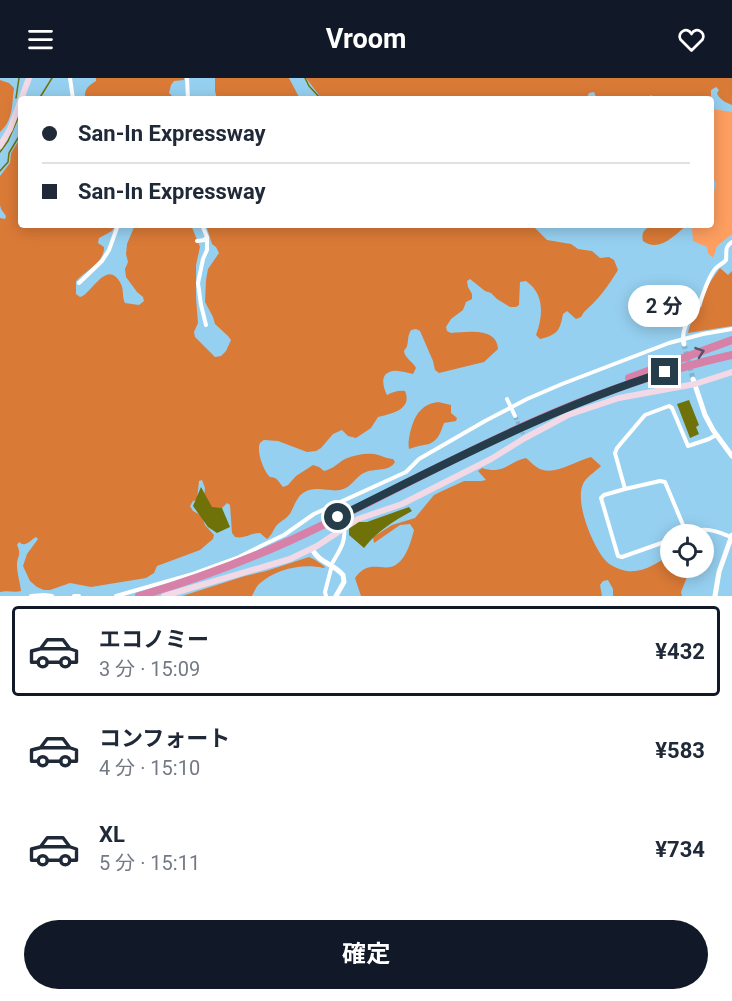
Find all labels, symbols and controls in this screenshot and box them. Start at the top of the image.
icon: menu [24,23,57,56]
text: Vroom [326,23,406,55]
icon: heart [675,23,708,56]
text: San-In Expressway [78,121,266,146]
text: San-In Expressway [78,179,266,204]
callout: 2 分 [629,285,701,327]
text: 2 分 [646,294,682,318]
one-way arrow [694,346,705,359]
route end [651,358,678,385]
route start [324,503,351,530]
map controls [660,524,714,578]
button: locate [660,524,714,578]
icon: car [27,624,81,678]
text: エコノミー [99,627,209,652]
text: ¥432 [655,639,705,664]
text: 3 分 · 15:09 [99,657,200,681]
icon: car [27,723,81,777]
text: コンフォート [99,726,230,751]
text: ¥583 [655,738,705,763]
text: 4 分 · 15:10 [99,756,200,780]
icon: car [27,822,81,876]
text: XL [99,822,125,847]
text: ¥734 [655,837,705,862]
text: 5 分 · 15:11 [99,851,200,875]
button: 確定 [24,920,708,989]

